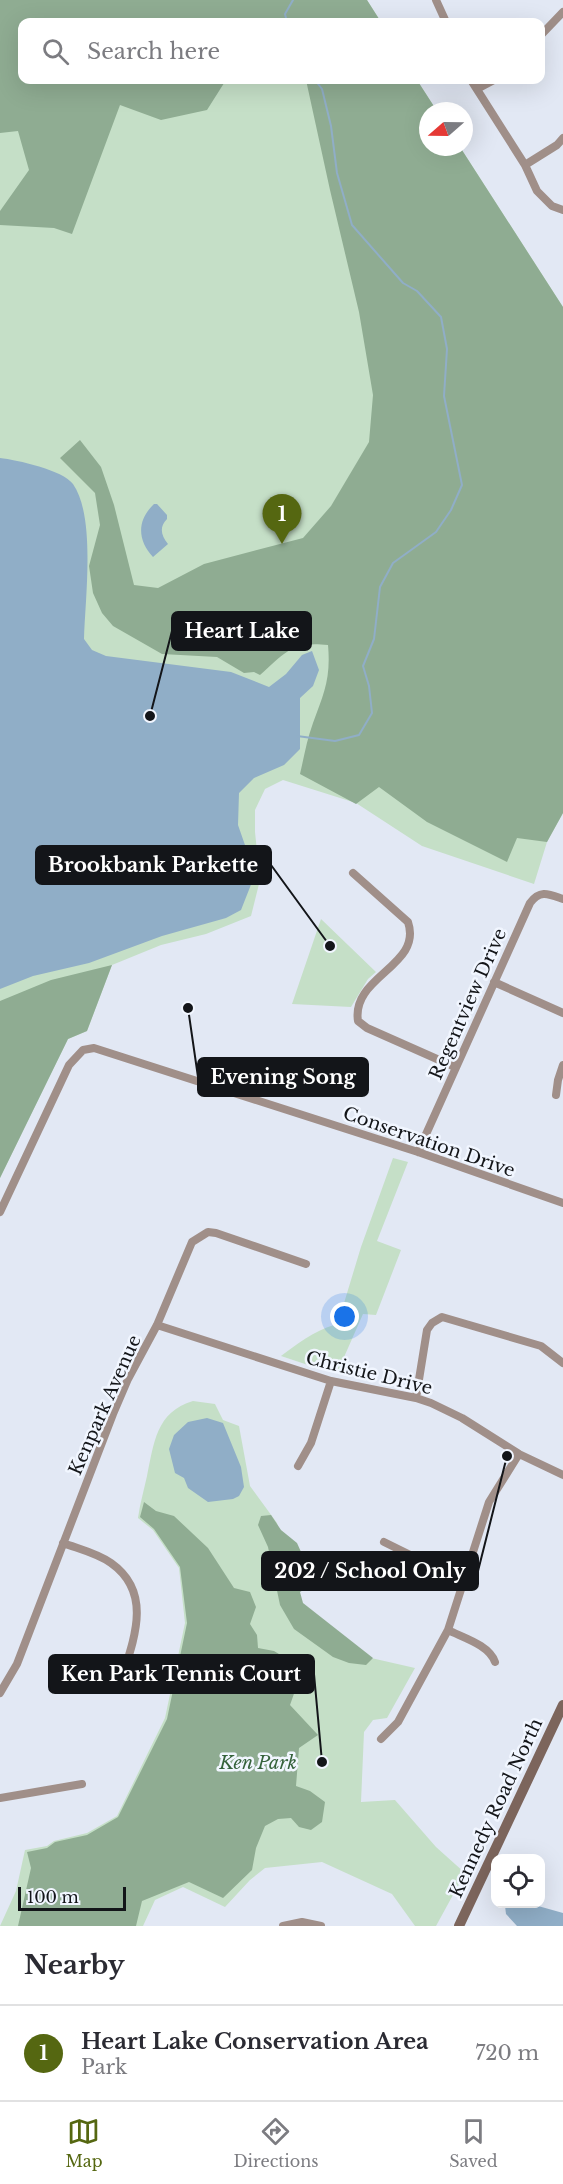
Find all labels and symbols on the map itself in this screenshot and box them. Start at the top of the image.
north arrow [419,102,473,156]
pin: 1 [262,494,302,544]
callout: Heart Lake [172,612,311,650]
text: Heart Lake [184,619,300,643]
callout: Brookbank Parkette [36,846,271,884]
text: Brookbank Parkette [48,853,258,877]
street label: Regentview Drive [425,925,511,1083]
callout: Evening Song [198,1058,368,1096]
text: Evening Song [210,1065,357,1089]
street label: Conservation Drive [340,1102,518,1182]
your location [330,1302,359,1331]
street label: Kenpark Avenue [64,1332,146,1478]
street label: Christie Drive [303,1347,435,1399]
callout: 202 / School Only [262,1552,478,1590]
text: 202 / School Only [274,1559,467,1583]
callout: Ken Park Tennis Court [49,1655,314,1693]
text: Ken Park Tennis Court [61,1662,301,1686]
street label: Kennedy Road North [445,1715,547,1901]
park label: Ken Park [218,1752,297,1774]
scale bar [18,1884,126,1912]

